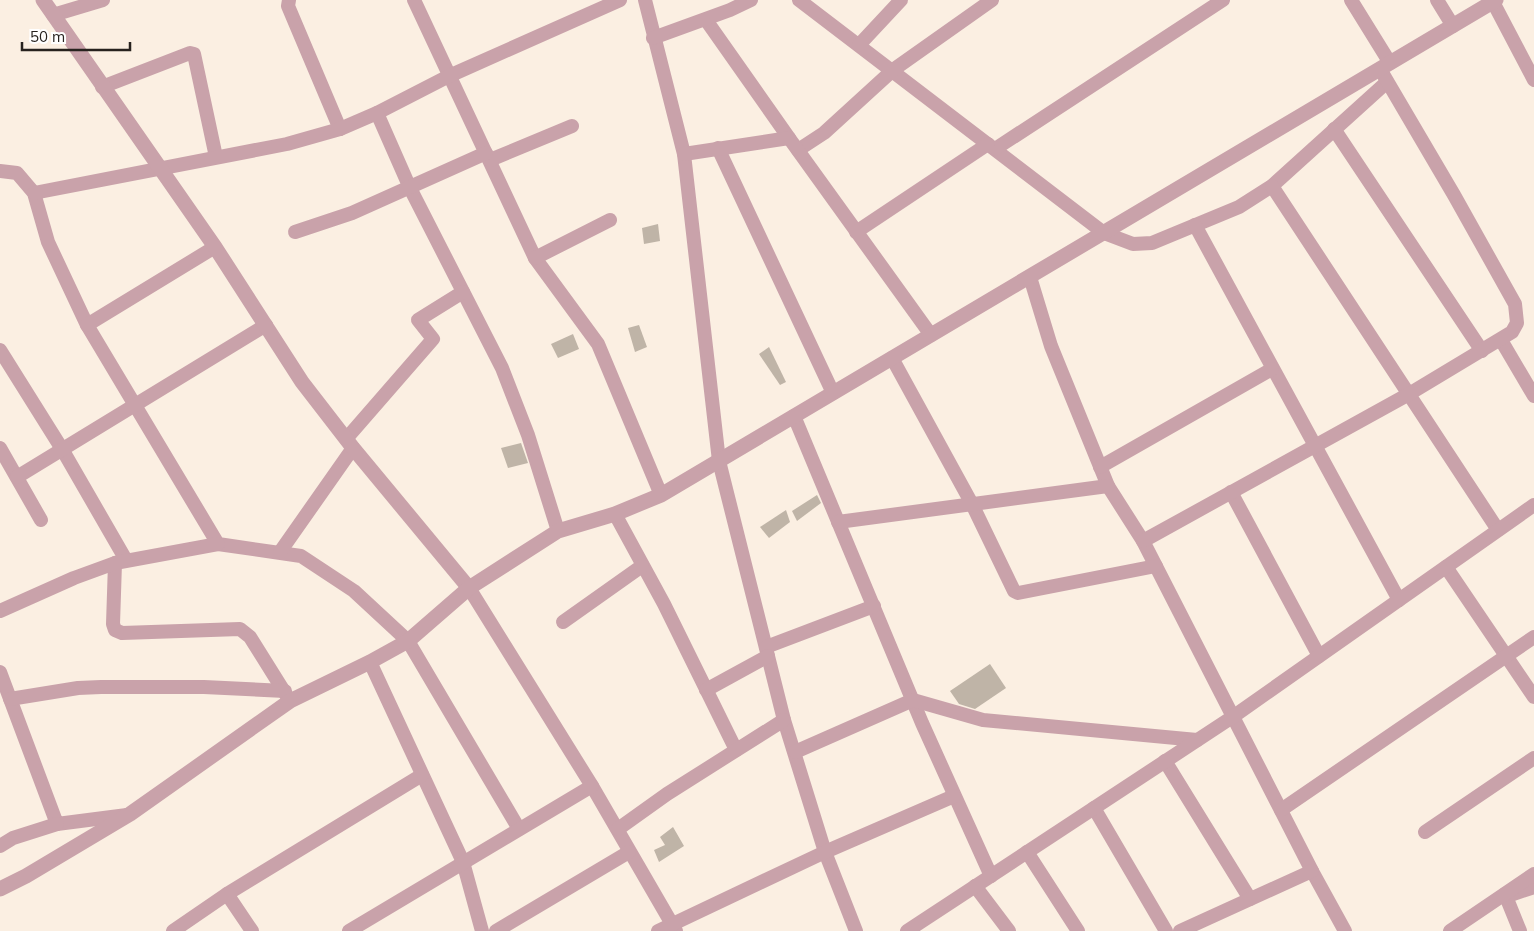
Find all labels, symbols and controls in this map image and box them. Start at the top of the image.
scale bar [22,20,130,52]
text: 50 m [30,27,65,46]

